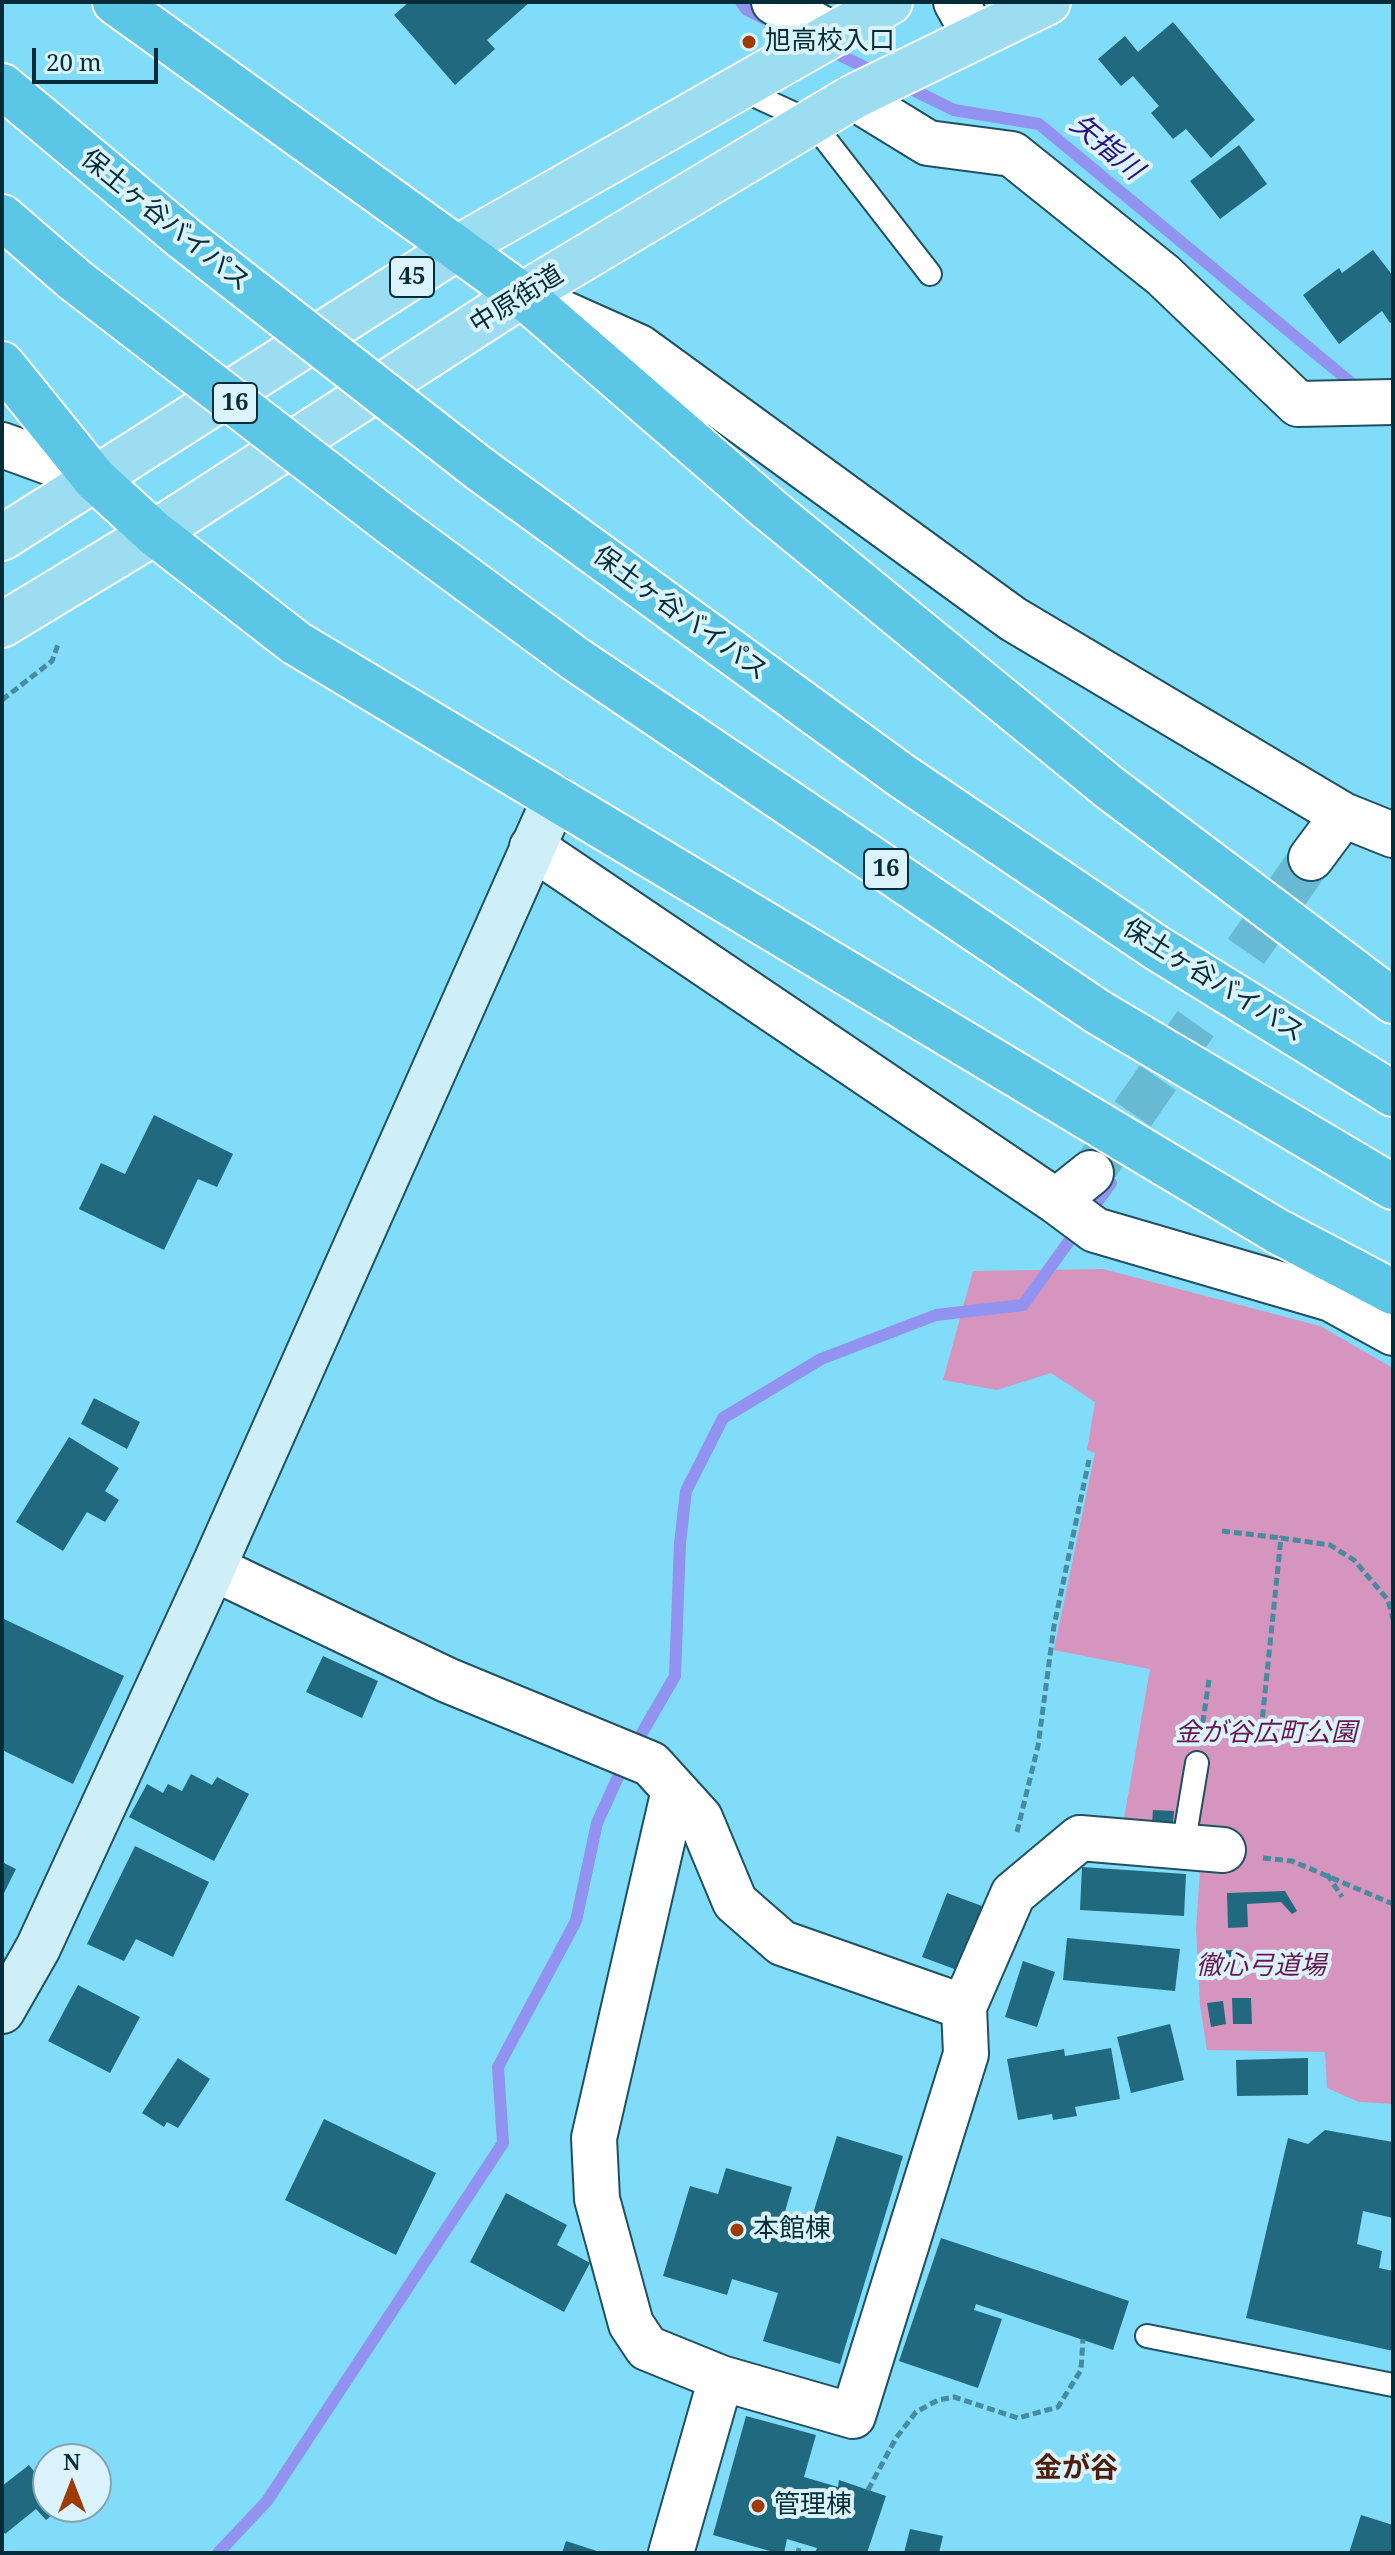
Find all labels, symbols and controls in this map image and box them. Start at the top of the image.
place label: 旭高校入口 [765,26,895,58]
scale bar [36,32,162,82]
marker: 旭高校入口 [740,33,758,51]
text: 20 m [46,45,102,78]
water label: 矢指川 [1063,108,1149,188]
street label: 保土ヶ谷バイパス [74,143,256,299]
road number: 45 [390,257,434,297]
street label: 中原街道 [465,259,569,341]
road number: 16 [213,383,257,423]
street label: 保土ヶ谷バイパス [587,540,773,688]
road number: 16 [864,849,908,889]
street label: 保土ヶ谷バイパス [1117,913,1309,1049]
park label: 金が谷広町公園 [1175,1718,1357,1750]
park label: 徹心弓道場 [1196,1951,1326,1983]
place label: 本館棟 [753,2214,831,2246]
marker: 本館棟 [728,2221,746,2239]
north arrow [32,2443,112,2523]
text: N [63,2446,81,2476]
district label: 金が谷 [1034,2452,1118,2486]
place label: 管理棟 [774,2490,852,2522]
marker: 管理棟 [749,2497,767,2515]

